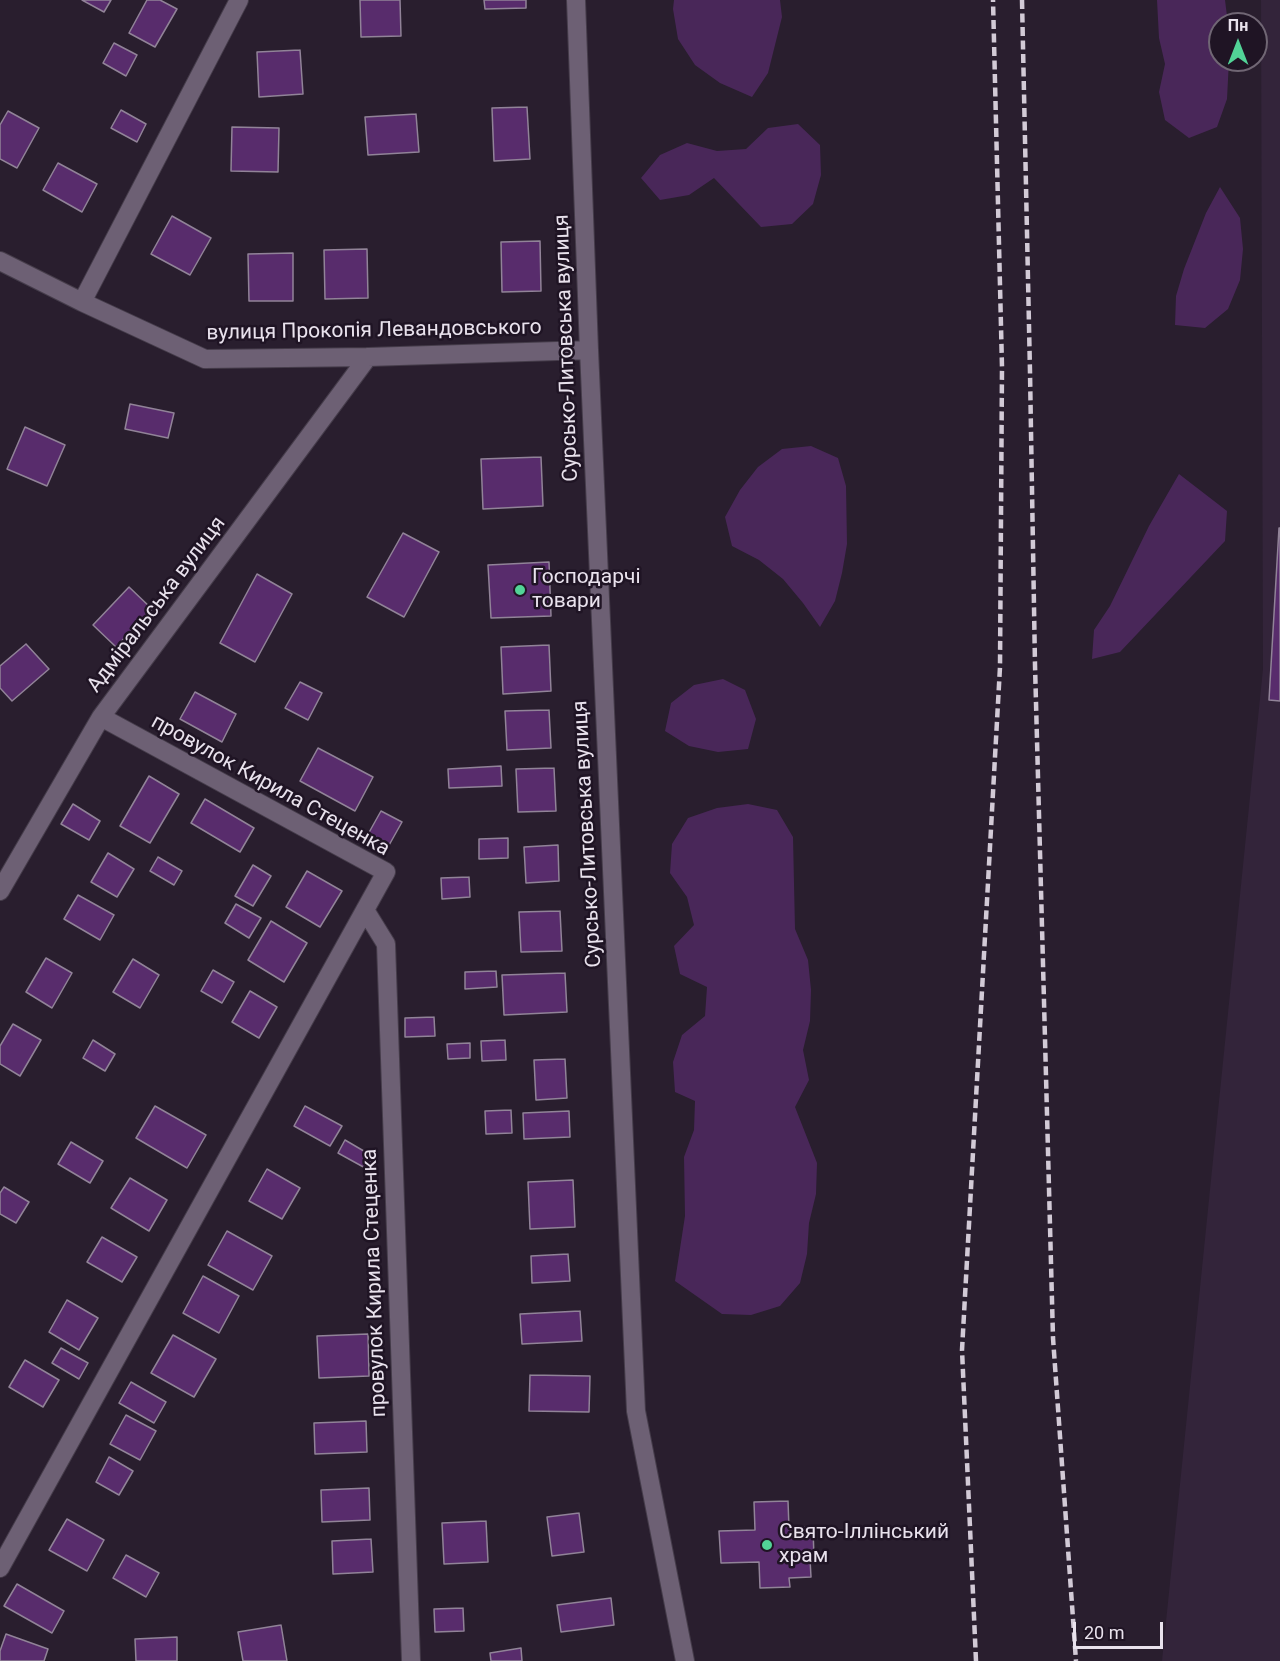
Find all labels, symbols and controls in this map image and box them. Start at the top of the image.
north arrow [1208,12,1268,72]
text: Пн [1228,16,1248,35]
street label: Сурсько-Литовська вулиця [550,214,584,482]
street label: вулиця Прокопія Левандовського [206,315,542,347]
street label: Адміральська вулиця [83,512,231,698]
place label: Господарчі товари [532,565,640,615]
marker: Господарчі товари [513,583,527,597]
street label: Сурсько-Литовська вулиця [568,700,608,968]
street label: провулок Кирила Стеценка [146,710,394,862]
street label: провулок Кирила Стеценка [358,1148,392,1418]
place label: Свято-Іллінський храм [779,1520,949,1570]
marker: Свято-Іллінський храм [760,1538,774,1552]
scale bar [1076,1610,1166,1648]
text: 20 m [1084,1622,1124,1643]

